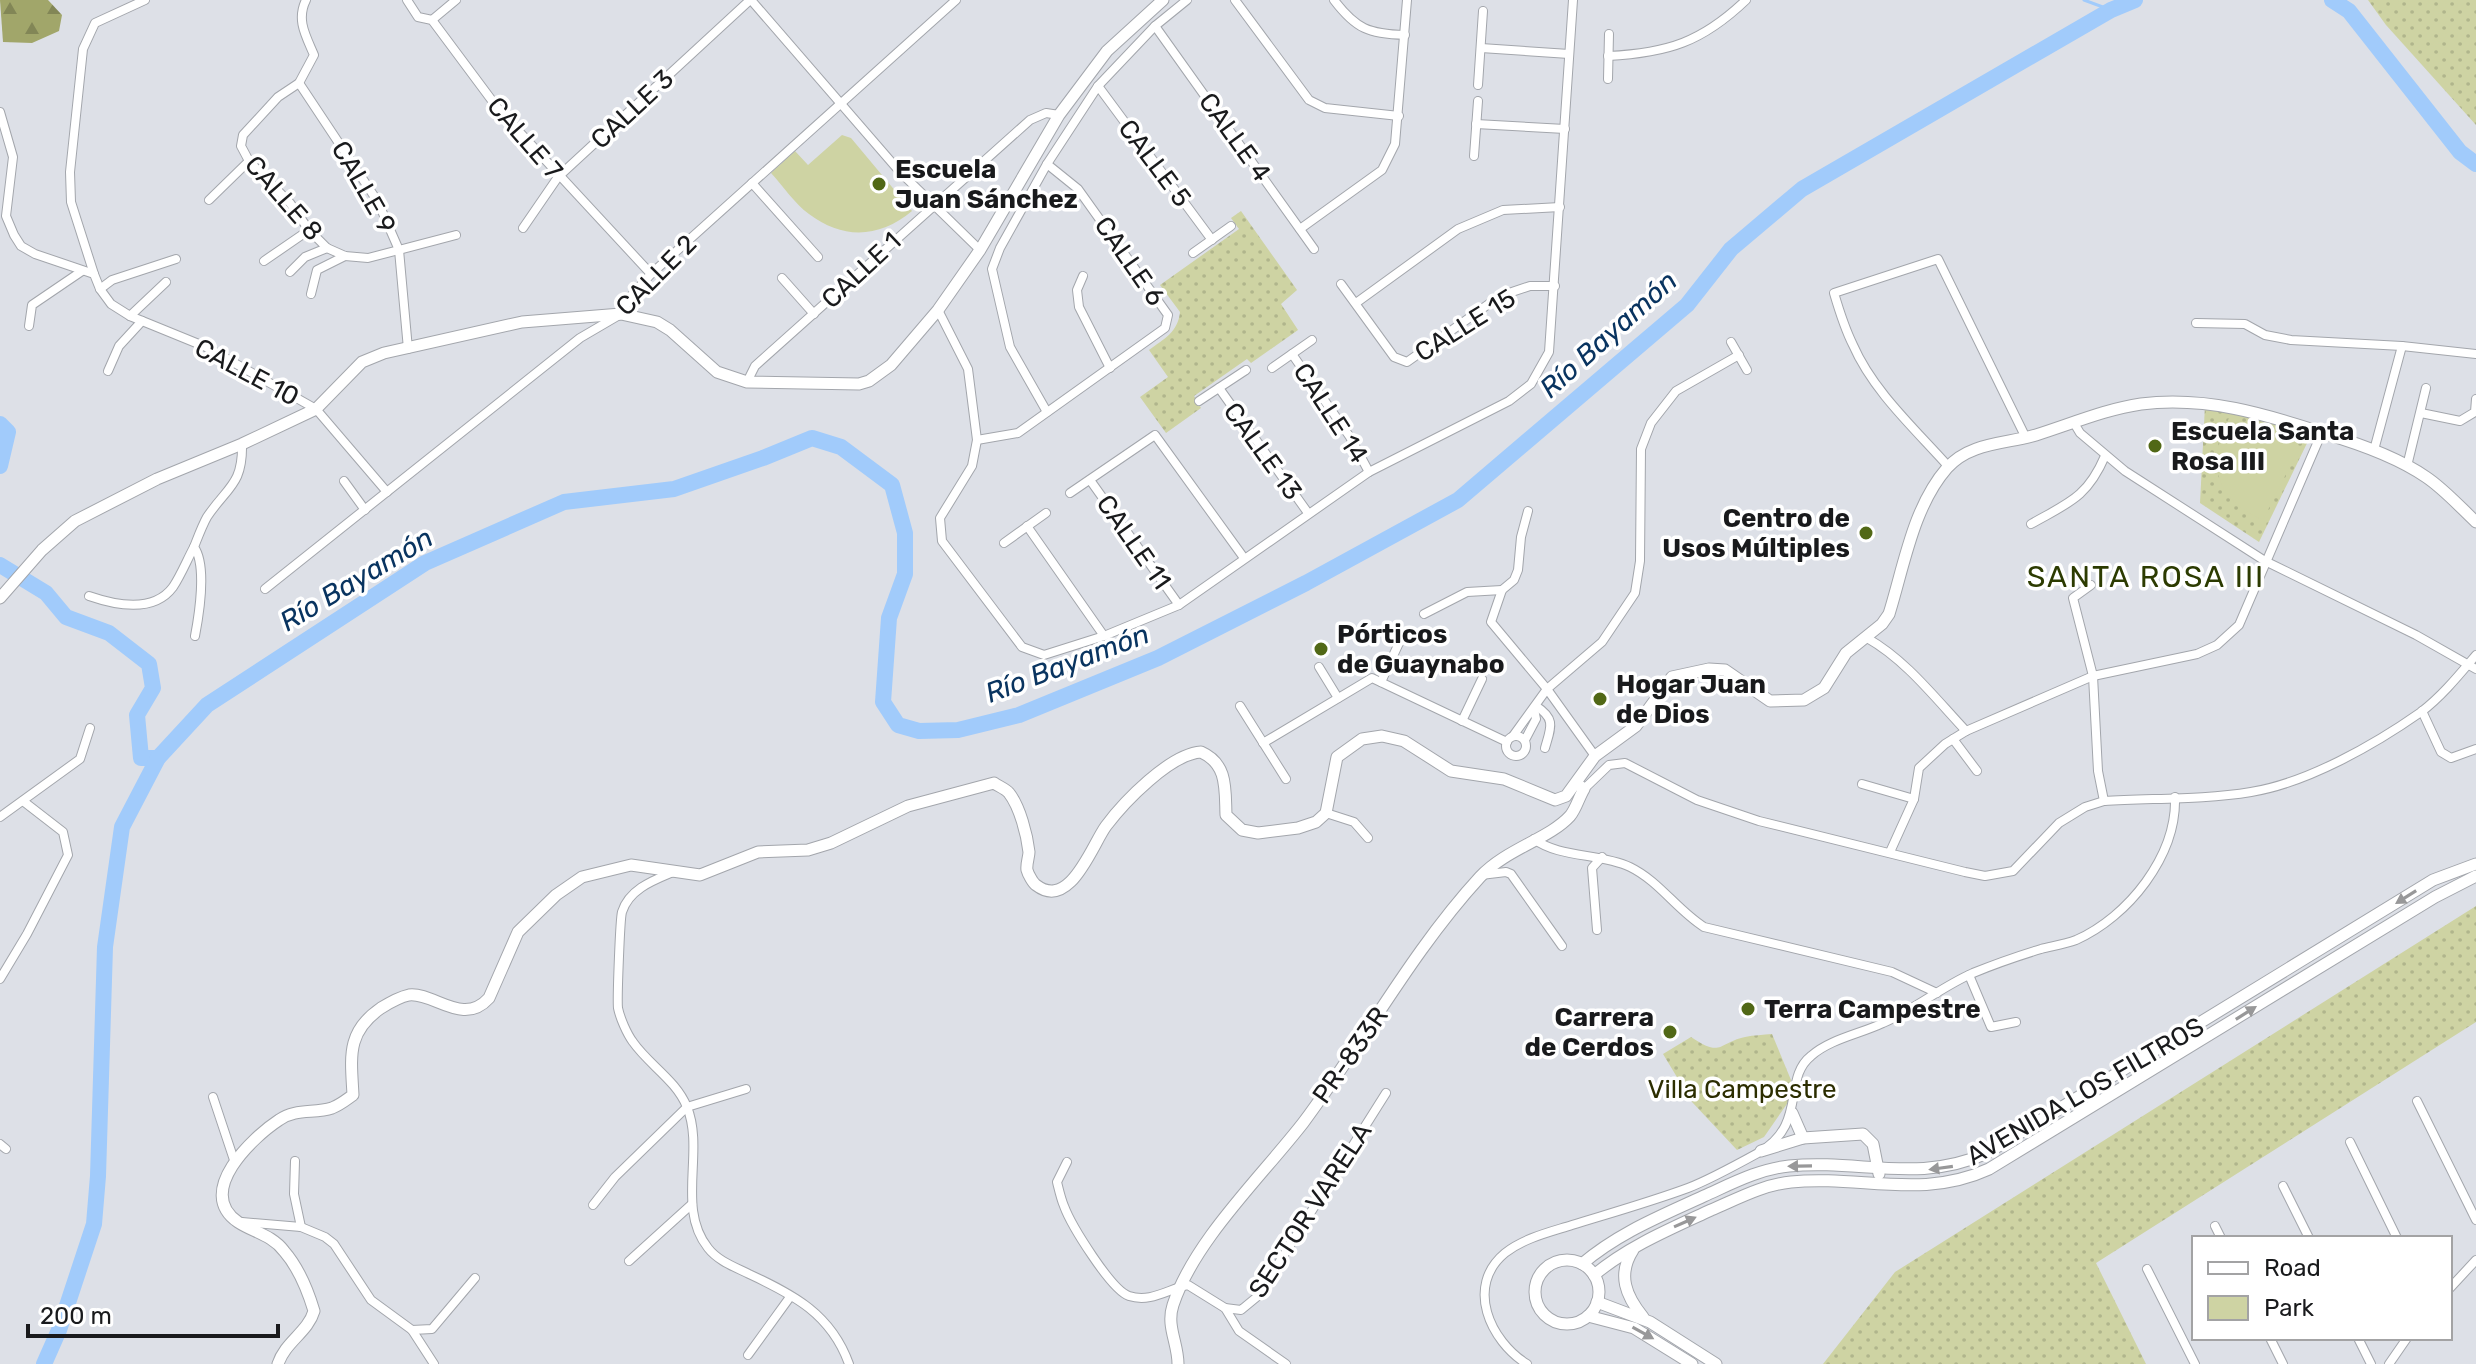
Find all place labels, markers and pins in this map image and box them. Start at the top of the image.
place label: Escuela Juan Sánchez [895,154,1078,215]
marker: Escuela Juan Sánchez [870,175,888,193]
place label: Escuela Santa Rosa III [2171,416,2354,477]
marker: Escuela Santa Rosa III [2146,437,2164,455]
place label: Centro de Usos Múltiples [1662,503,1850,564]
marker: Centro de Usos Múltiples [1857,524,1875,542]
place label: Pórticos de Guaynabo [1337,619,1505,680]
marker: Pórticos de Guaynabo [1312,640,1330,658]
place label: Hogar Juan de Dios [1616,669,1766,730]
marker: Hogar Juan de Dios [1591,690,1609,708]
place label: Terra Campestre [1764,994,1981,1025]
marker: Terra Campestre [1739,1000,1757,1018]
place label: Carrera de Cerdos [1525,1002,1654,1063]
marker: Carrera de Cerdos [1661,1023,1679,1041]

